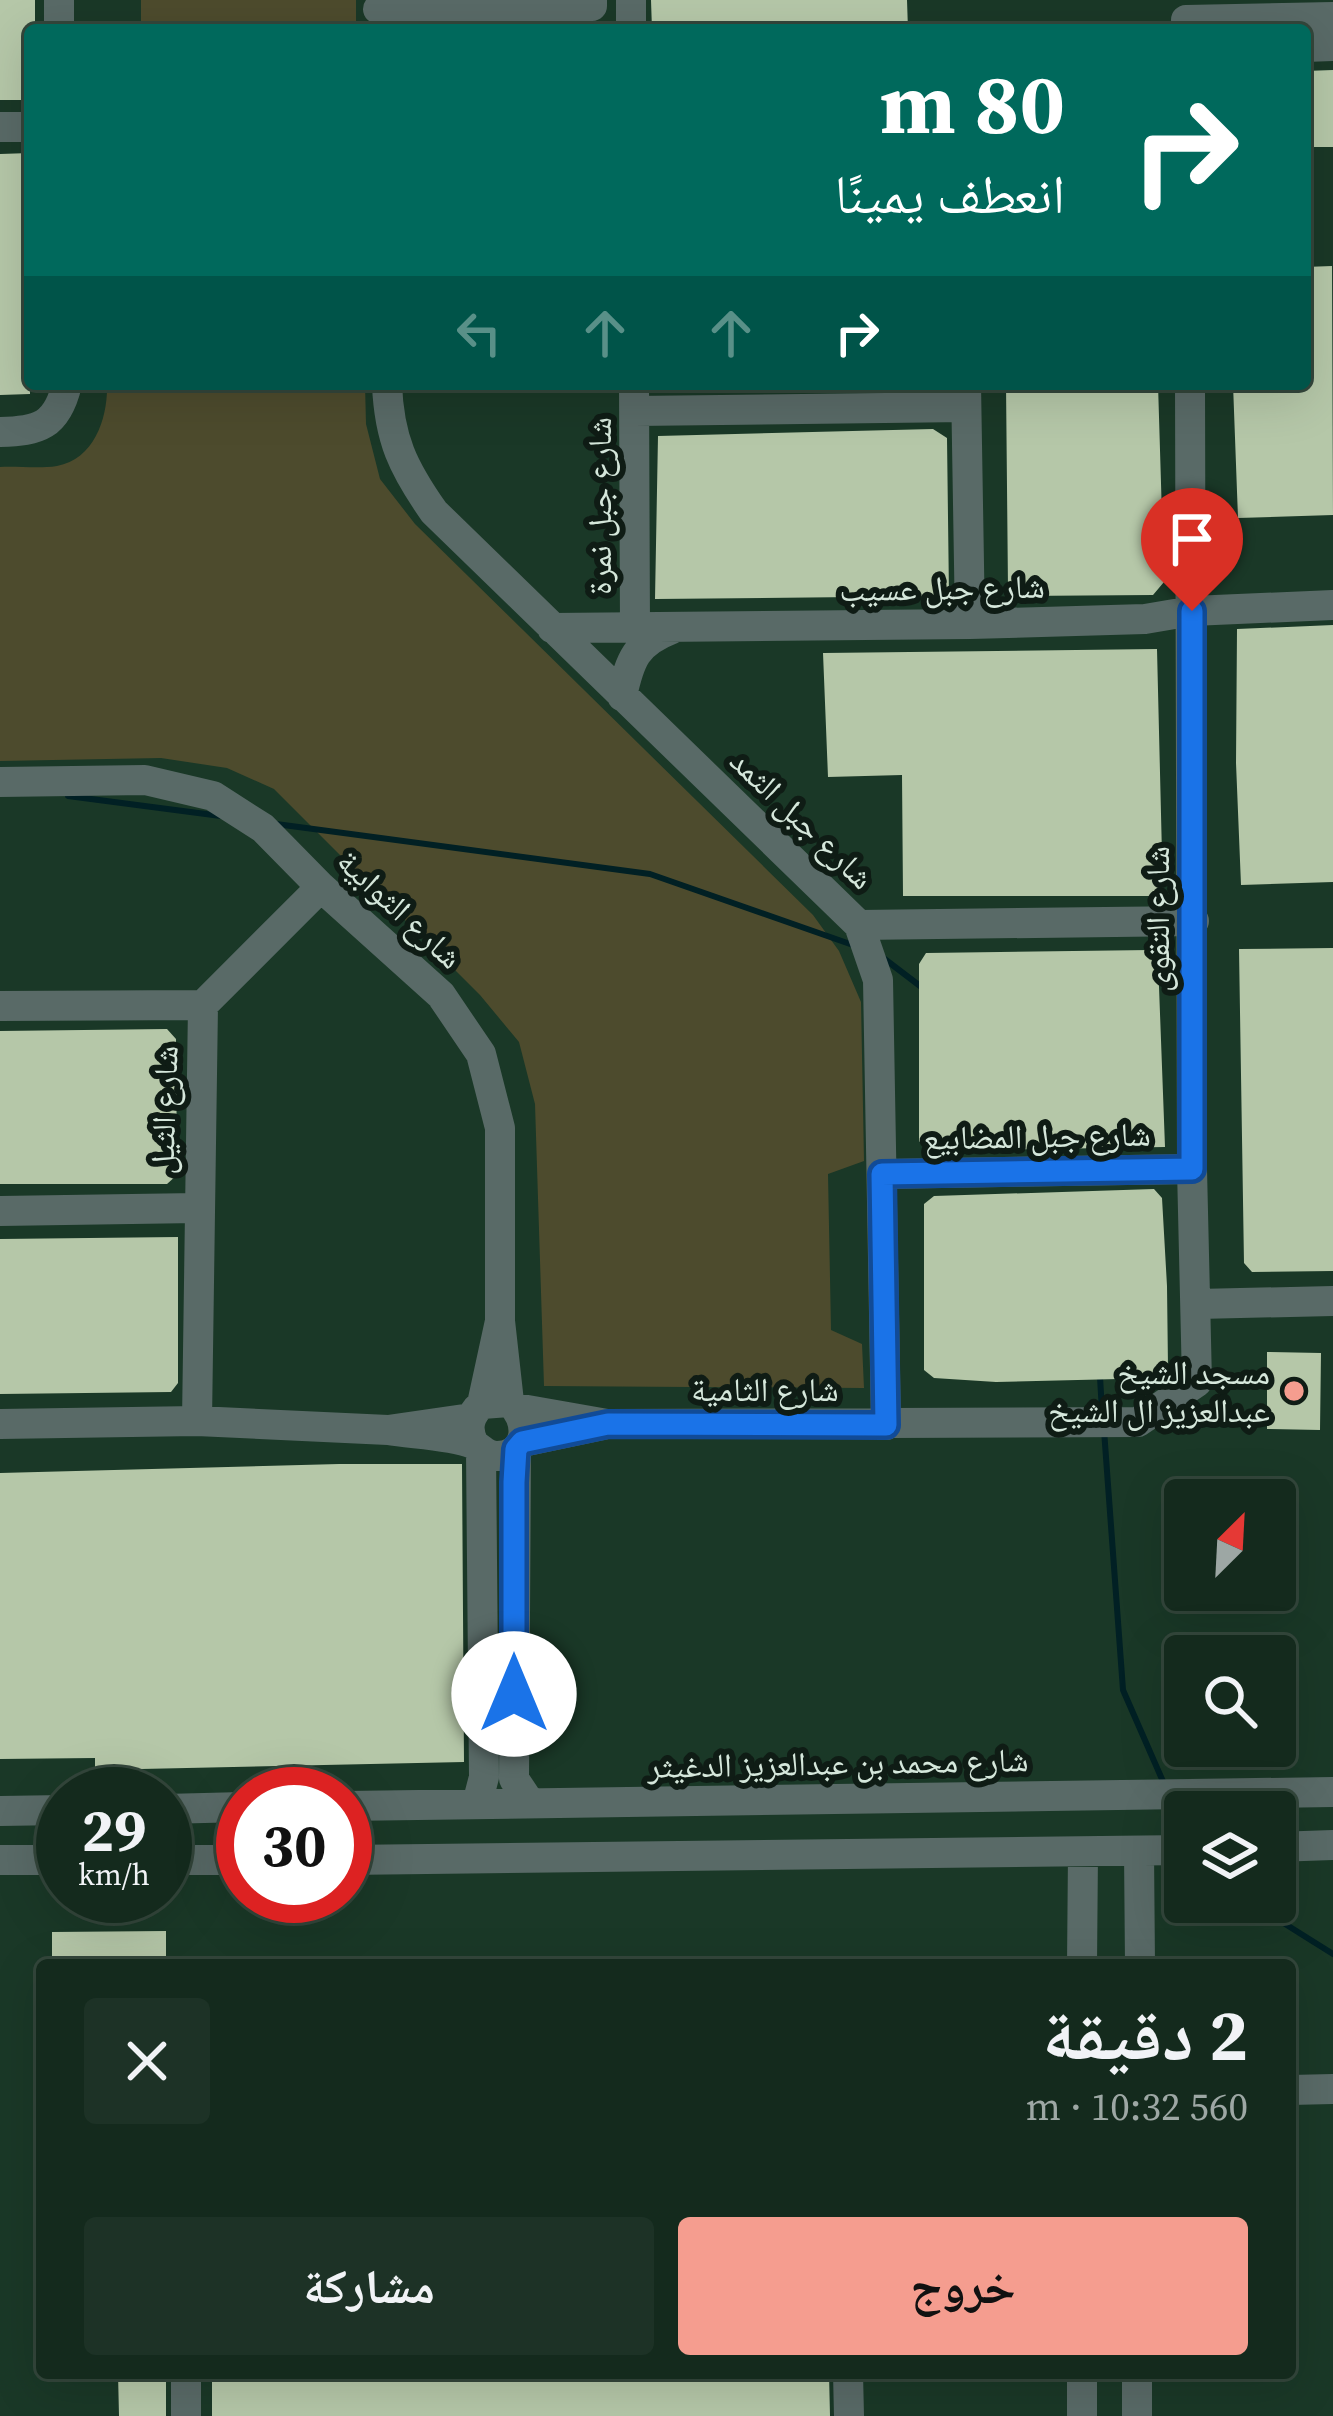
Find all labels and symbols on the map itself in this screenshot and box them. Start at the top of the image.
street label: شارع جبل نمرة [577,417,622,595]
pin [1141,488,1243,611]
street label: شارع جبل عسيب [839,564,1045,612]
street label: شارع جبل الثمد [720,739,884,899]
street label: شارع الثوابية [327,839,473,979]
street label: شارع التقوى [1135,846,1180,992]
street label: شارع الثيل [139,1045,189,1175]
street label: شارع جبل المضابيع [923,1112,1151,1160]
place label: مسجد الشيخ عبدالعزيز ال الشيخ [1048,1350,1270,1433]
street label: شارع الثامية [691,1367,839,1412]
marker: مسجد الشيخ عبدالعزيز ال الشيخ [1281,1378,1307,1404]
north arrow [1164,1479,1296,1611]
position arrow [451,1631,577,1757]
street label: شارع محمد بن عبدالعزيز الدغيثر [646,1737,1029,1789]
speed limit sign: 30 [216,1767,372,1923]

